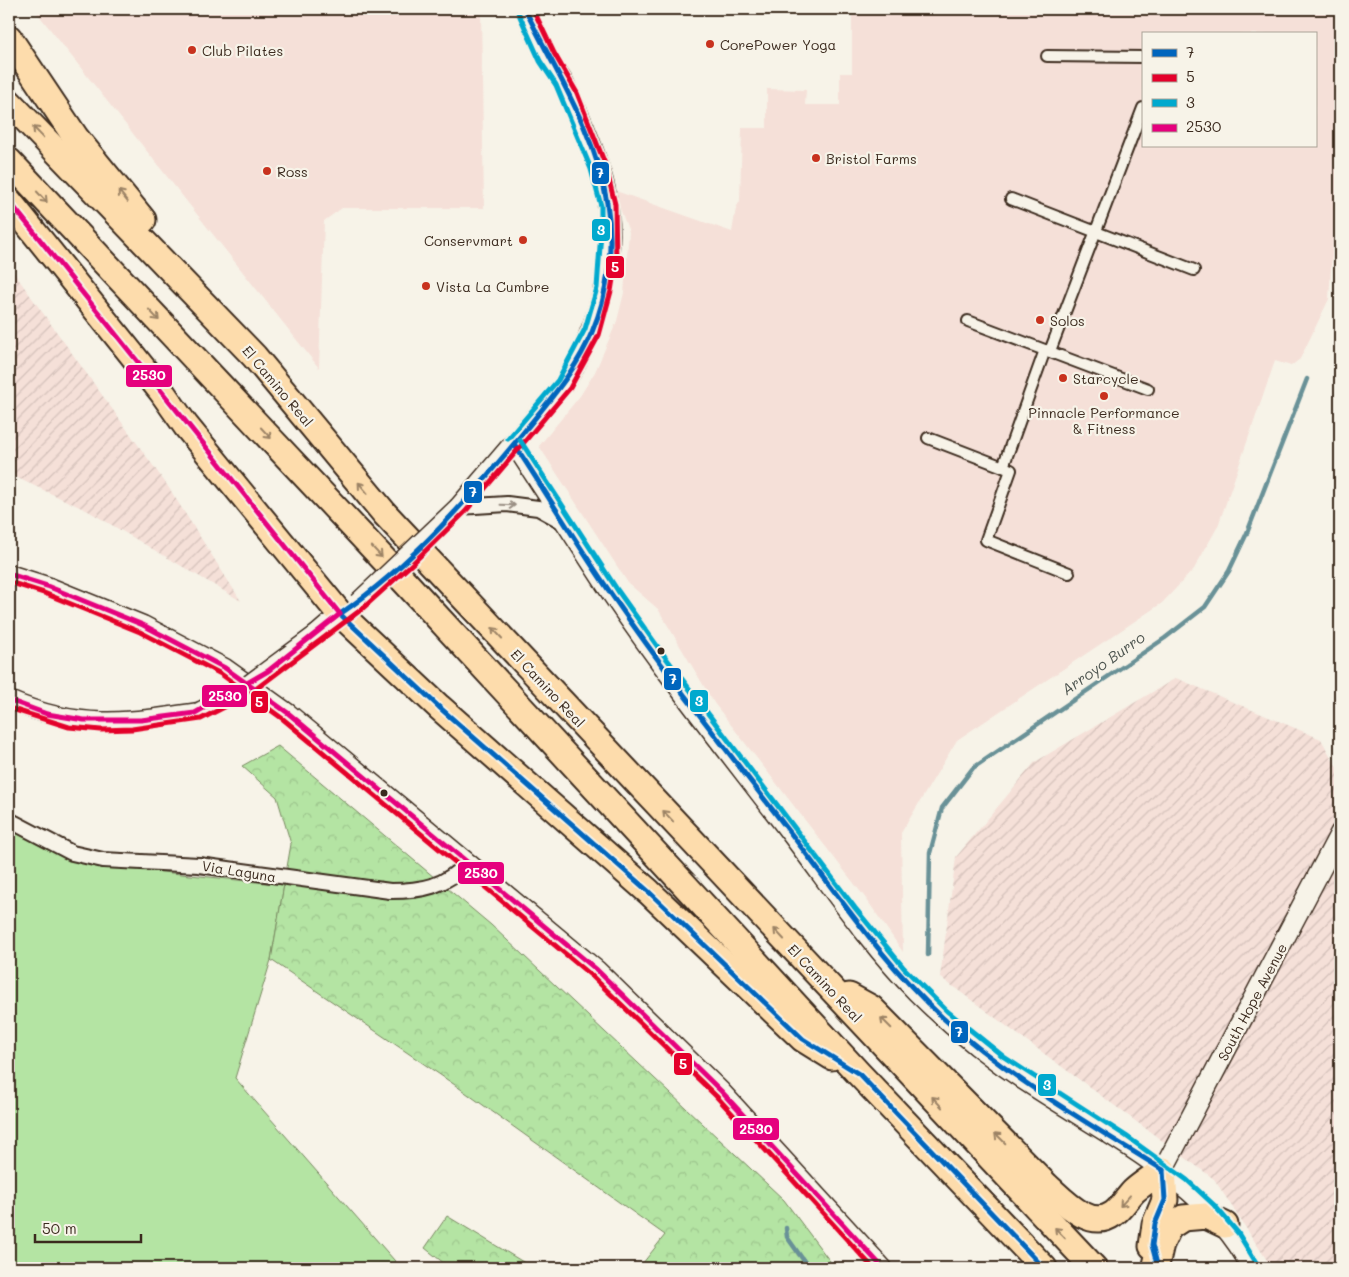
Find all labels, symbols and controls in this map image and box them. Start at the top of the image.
legend [1142,32,1316,148]
place label: CorePower Yoga [720,35,836,54]
marker: CorePower Yoga [704,38,716,50]
place label: Club Pilates [202,41,283,60]
text: 7 [1186,42,1194,62]
marker: Club Pilates [186,44,198,56]
text: 5 [1186,66,1195,86]
text: 3 [1186,92,1195,112]
text: 2530 [1186,116,1221,136]
one-way arrow [32,125,44,138]
place label: Bristol Farms [826,149,917,168]
marker: Bristol Farms [810,152,822,164]
line badge: 7 [591,161,610,185]
place label: Ross [277,162,308,181]
text: 7 [596,163,604,182]
marker: Ross [261,165,273,177]
one-way arrow [118,189,129,202]
one-way arrow [36,190,48,203]
line badge: 3 [591,218,611,242]
text: 3 [597,220,605,239]
place label: Conservmart [424,231,513,250]
marker: Conservmart [517,234,529,246]
line badge: 5 [605,255,625,279]
text: 5 [611,257,619,276]
place label: Vista La Cumbre [436,277,549,296]
marker: Vista La Cumbre [420,280,432,292]
one-way arrow [148,308,160,321]
place label: Solos [1050,311,1085,330]
marker: Solos [1034,314,1046,326]
street label: El Camino Real [238,341,318,431]
line badge: 2530 [125,364,173,388]
text: 2530 [132,365,166,384]
place label: Starcycle [1073,369,1139,388]
marker: Starcycle [1057,372,1069,384]
marker: Pinnacle Performance & Fitness [1098,390,1110,402]
place label: Pinnacle Performance & Fitness [1028,403,1180,438]
one-way arrow [260,427,272,439]
line badge: 7 [463,480,483,504]
one-way arrow [358,482,369,495]
text: 7 [469,482,477,501]
one-way arrow [500,500,516,509]
one-way arrow [371,545,383,558]
one-way arrow [491,627,503,640]
water label: Arroyo Burro [1057,627,1149,699]
street label: El Camino Real [507,645,589,731]
unlabelled marker [656,646,666,656]
line badge: 7 [663,667,682,691]
text: 7 [669,669,677,688]
line badge: 2530 [201,684,248,708]
text: 2530 [208,686,242,705]
line badge: 3 [689,689,709,713]
line badge: 5 [250,690,269,714]
text: 3 [695,691,703,710]
text: 5 [255,692,263,711]
unlabelled marker [379,788,389,798]
one-way arrow [662,809,674,822]
street label: Via Laguna [201,856,277,886]
line badge: 2530 [457,861,505,885]
text: 2530 [464,863,498,882]
one-way arrow [773,928,785,941]
street label: El Camino Real [784,940,866,1026]
street label: South Hope Avenue [1213,940,1291,1064]
one-way arrow [880,1016,892,1029]
line badge: 7 [950,1020,969,1044]
text: 7 [955,1022,963,1041]
line badge: 5 [673,1052,693,1076]
text: 5 [679,1054,687,1073]
line badge: 3 [1037,1073,1057,1097]
text: 3 [1043,1075,1051,1094]
one-way arrow [931,1096,943,1109]
line badge: 2530 [732,1117,780,1141]
text: 2530 [739,1119,773,1138]
one-way arrow [994,1132,1006,1145]
one-way arrow [1119,1195,1131,1208]
scale bar [35,1212,141,1244]
text: 50 m [42,1218,77,1238]
one-way arrow [1054,1227,1066,1240]

